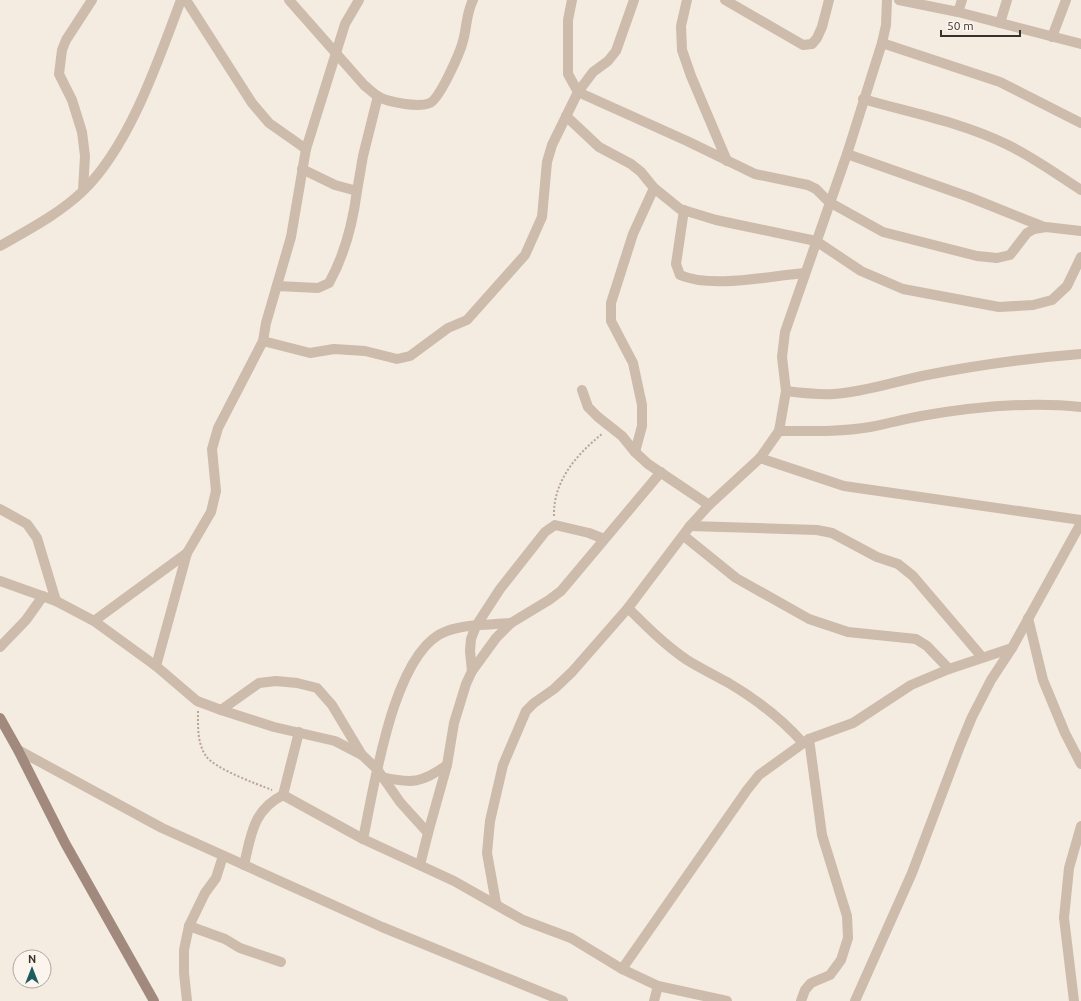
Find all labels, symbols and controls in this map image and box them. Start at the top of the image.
scale bar [941,12,1020,38]
text: 50 m [947,19,974,32]
north arrow [12,949,52,989]
text: N [28,953,36,965]

